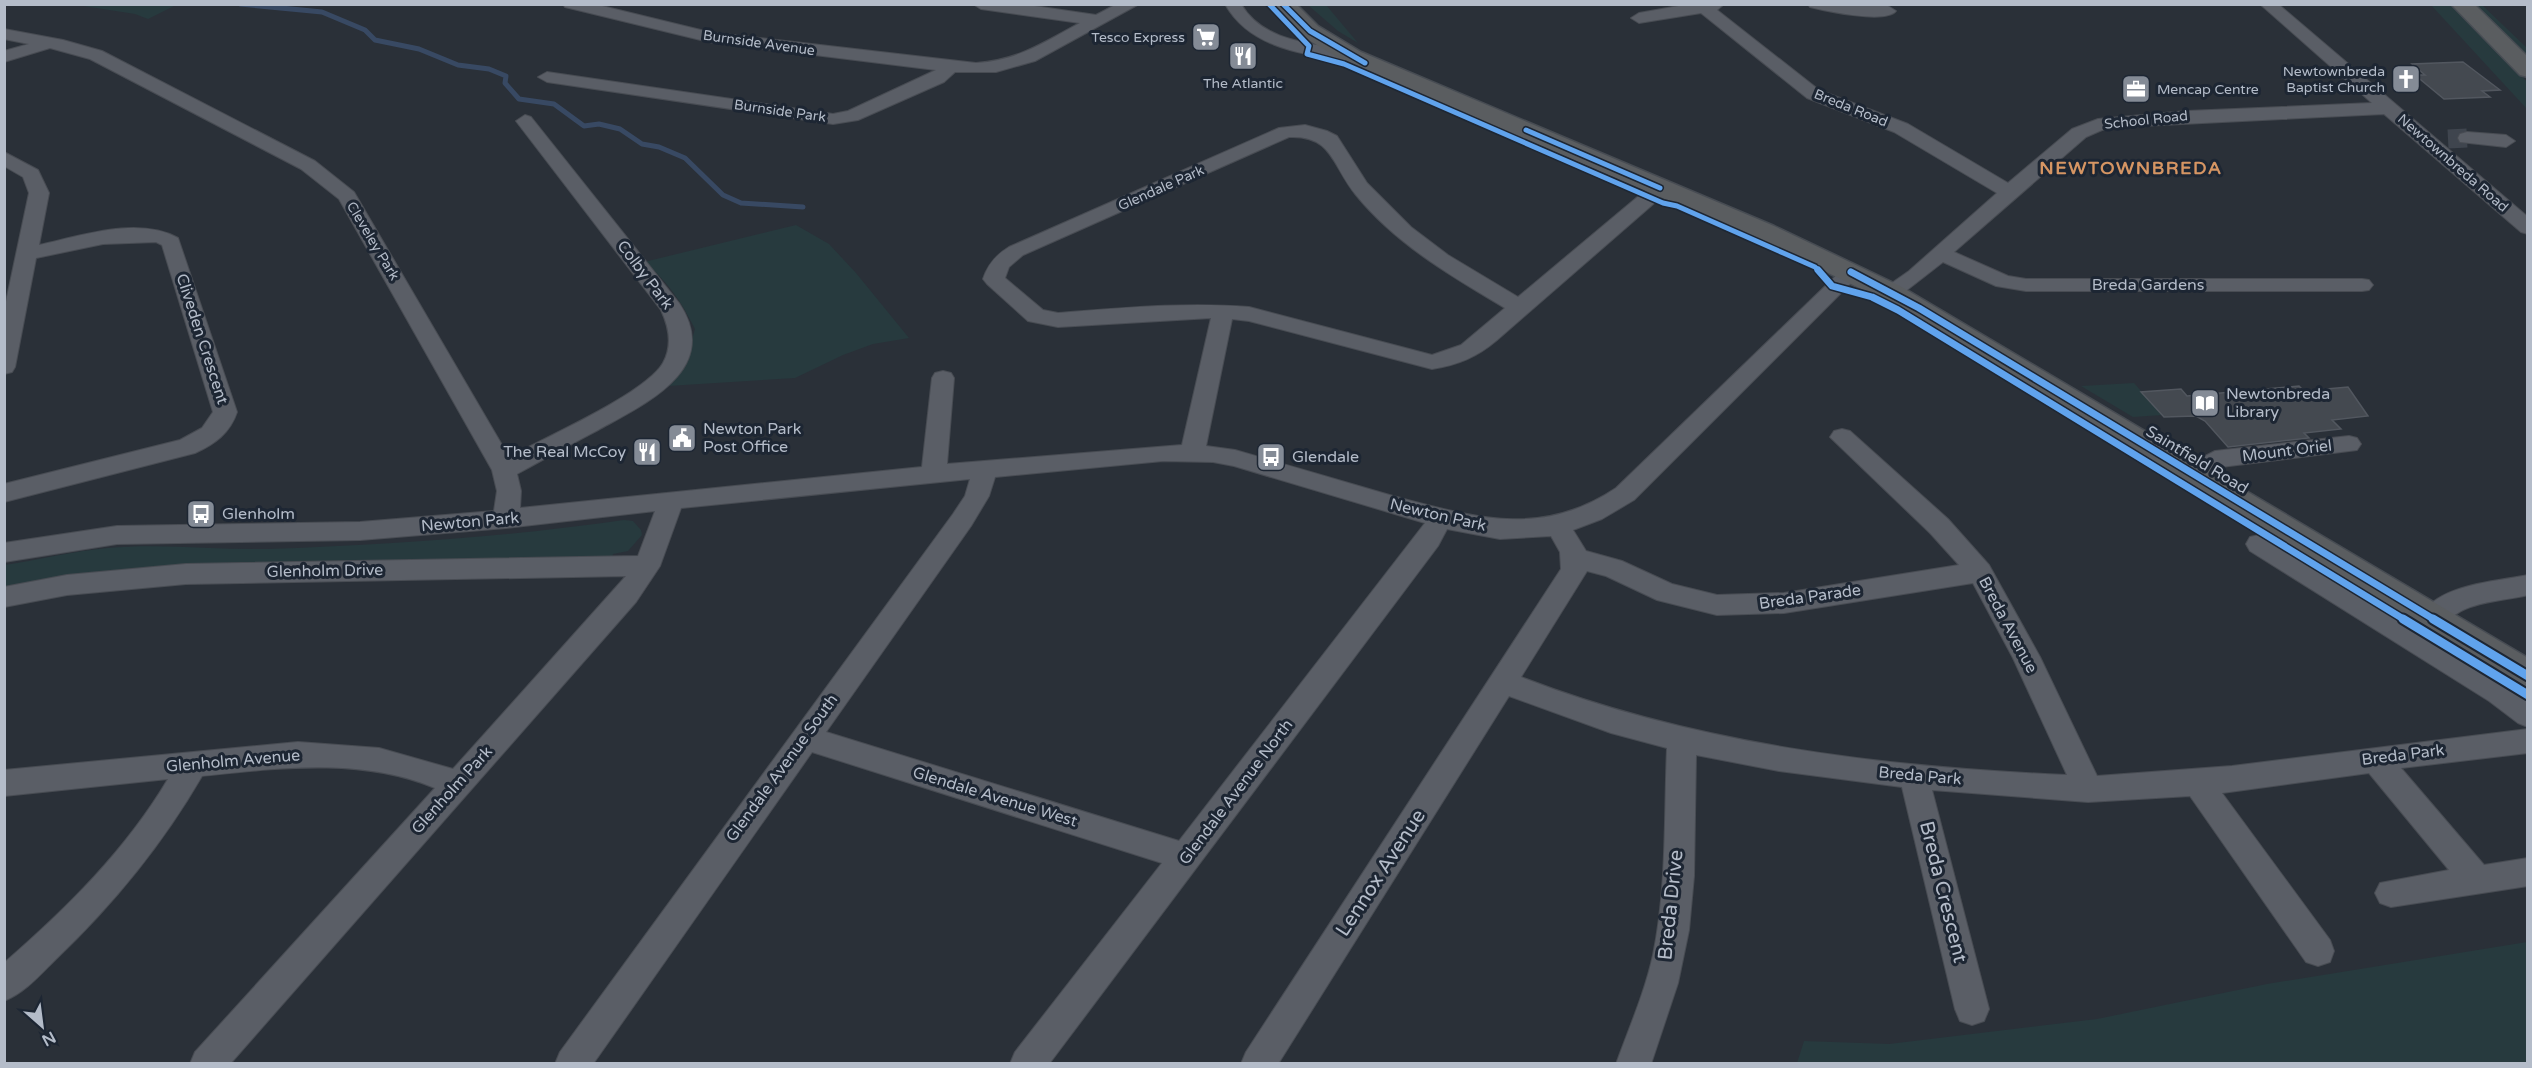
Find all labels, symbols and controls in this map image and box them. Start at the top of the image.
supermarket icon: Tesco Express [1190,21,1222,53]
street label: Burnside Avenue [702,27,816,59]
place label: Tesco Express [1091,29,1185,46]
restaurant icon: The Atlantic [1227,40,1259,72]
place label: Newtownbreda Baptist Church [2283,63,2385,96]
church icon: Newtownbreda Baptist Church [2390,63,2422,95]
office icon: Mencap Centre [2120,73,2152,105]
place label: The Atlantic [1203,75,1283,92]
place label: Mencap Centre [2157,81,2259,98]
street label: Breda Road [1812,85,1890,131]
street label: Burnside Park [733,96,827,126]
street label: School Road [2103,107,2189,133]
street label: Newtownbreda Road [2394,110,2512,216]
district label: NEWTOWNBREDA [2039,157,2223,179]
street label: Glendale Park [1115,161,1207,215]
street label: Cleveley Park [343,199,403,284]
street label: Colby Park [612,236,678,314]
street label: Cliveden Crescent [171,271,233,407]
street label: Breda Gardens [2092,275,2204,295]
place label: Newtonbreda Library [2226,384,2330,422]
library icon: Newtonbreda Library [2189,387,2221,419]
place label: Newton Park Post Office [703,419,802,457]
public building icon: Newton Park Post Office [666,422,698,454]
street label: Saintfield Road [2142,422,2252,498]
restaurant icon: The Real McCoy [631,436,663,468]
street label: Mount Oriel [2241,436,2333,466]
bus stop icon: Glendale [1255,441,1287,473]
place label: The Real McCoy [503,442,626,462]
place label: Glendale [1292,447,1359,467]
street label: Newton Park [1388,494,1488,536]
bus stop icon: Glenholm [185,498,217,530]
place label: Glenholm [222,504,295,524]
street label: Newton Park [420,508,520,536]
street label: Glenholm Drive [267,560,383,582]
street label: Breda Avenue [1974,573,2042,677]
street label: Breda Parade [1758,580,1862,614]
street label: Glendale Avenue South [722,690,842,846]
street label: Glendale Avenue North [1175,715,1297,869]
street label: Breda Park [2360,740,2446,770]
street label: Glenholm Park [407,742,497,838]
street label: Glenholm Avenue [165,745,301,777]
street label: Glendale Avenue West [910,762,1080,832]
street label: Breda Park [1878,762,1963,790]
street label: Lennox Avenue [1331,805,1431,941]
street label: Breda Crescent [1914,819,1972,966]
street label: Breda Drive [1653,849,1689,961]
north arrow [12,996,72,1056]
text: N [38,1027,59,1050]

